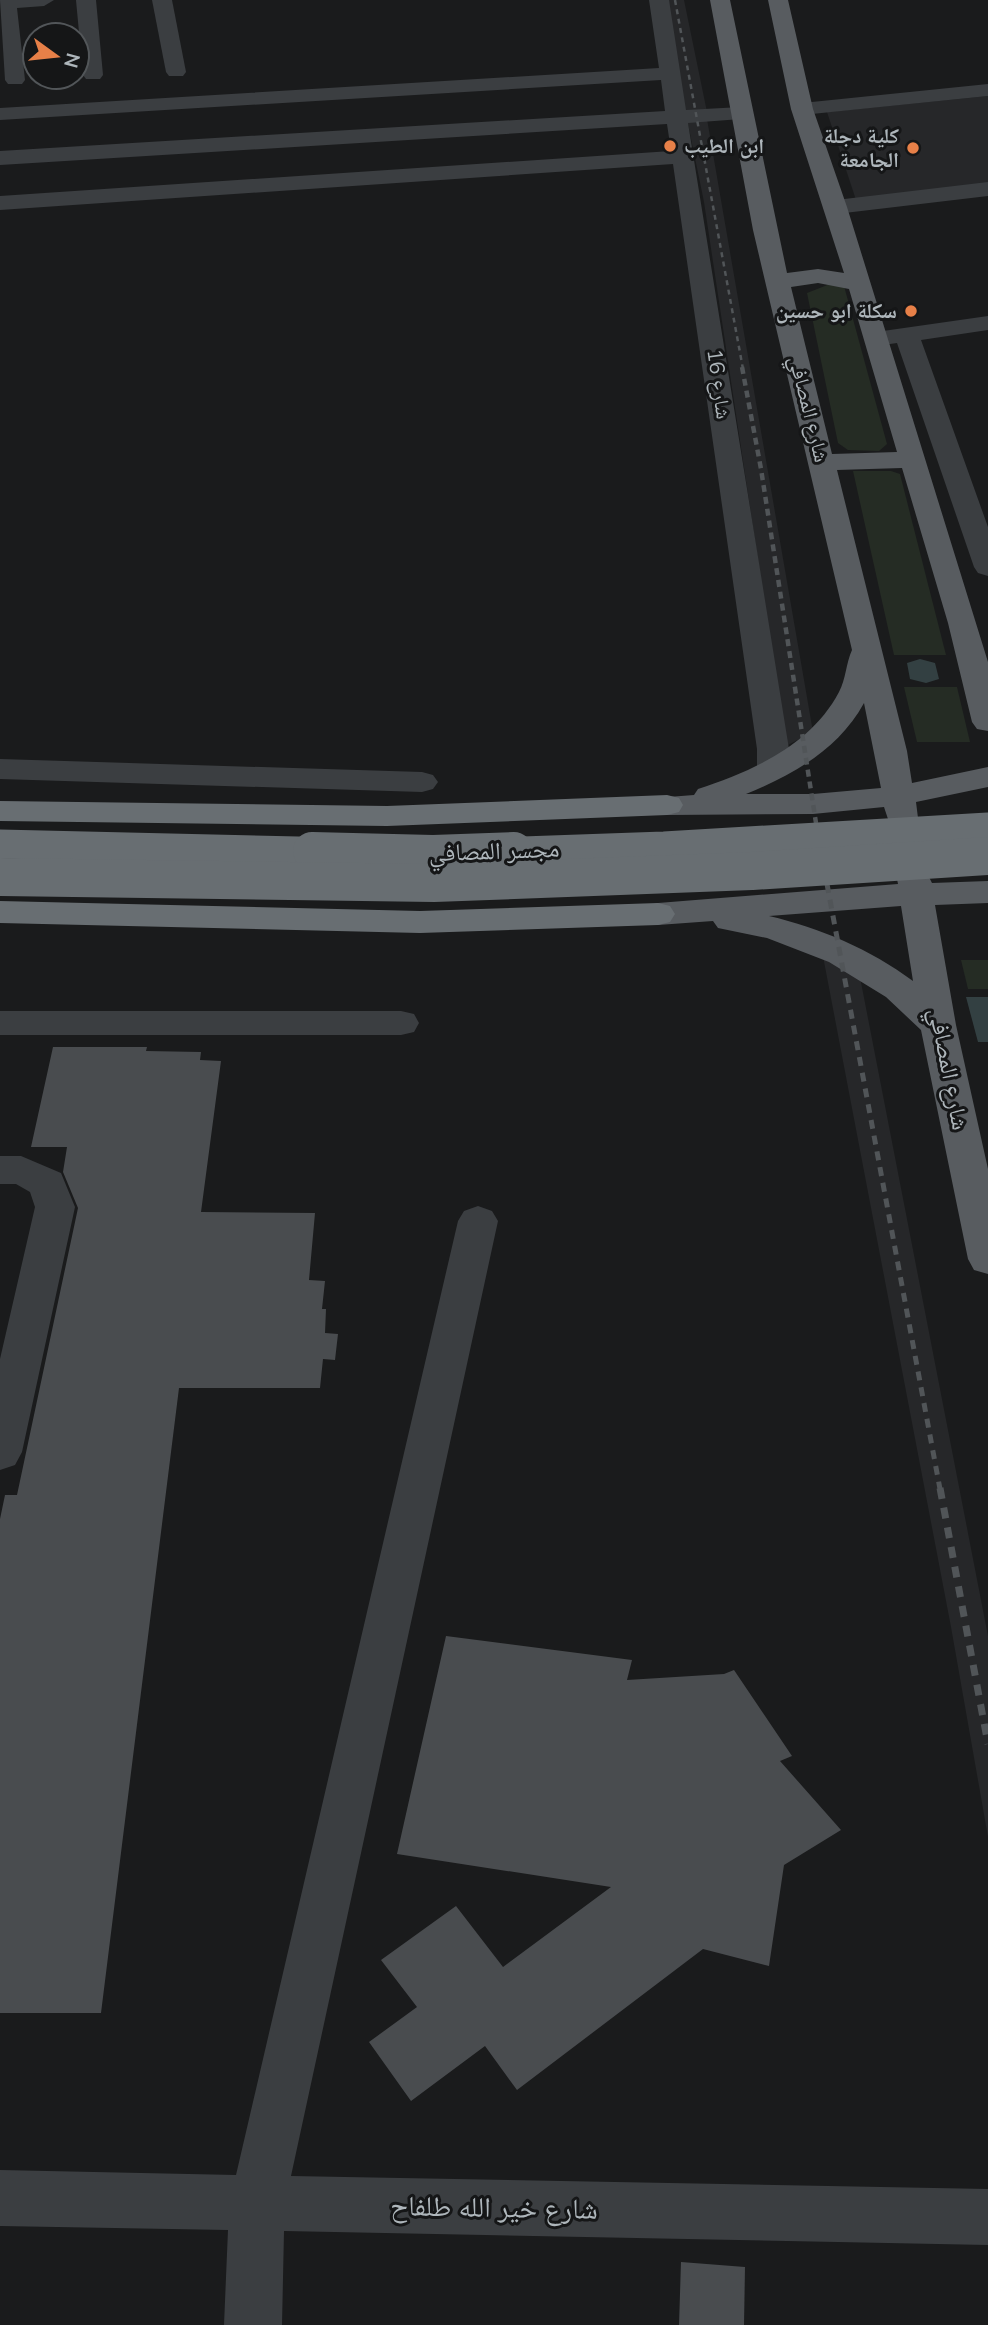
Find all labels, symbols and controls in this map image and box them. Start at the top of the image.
north arrow [21,21,91,91]
text: N [59,50,86,70]
place label: كلية دجلة الجامعة [824,122,899,172]
place label: ابن الطيب [684,132,764,159]
marker: ابن الطيب [662,138,678,154]
marker: كلية دجلة الجامعة [905,140,921,156]
place label: سكلة ابو حسين [776,297,897,324]
marker: سكلة ابو حسين [903,303,919,319]
street label: شارع 16 [701,347,738,421]
street label: شارع المصافي [780,353,836,466]
street label: مجسر المصافي [428,833,560,872]
street label: شارع المصافي [918,1005,977,1133]
street label: شارع خير الله طلفاح [390,2187,598,2227]

